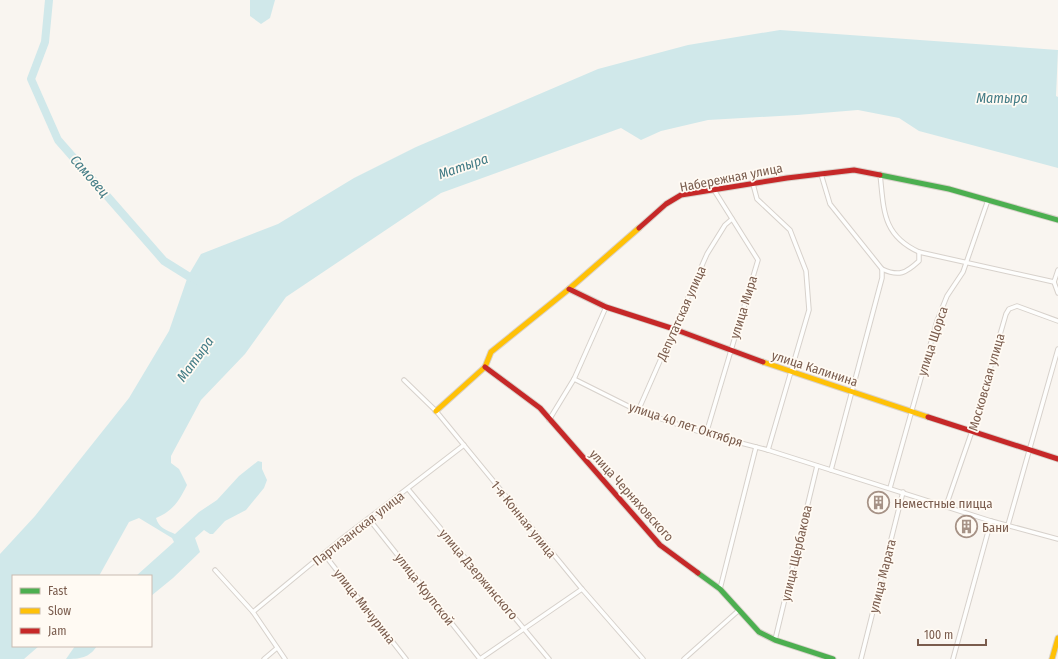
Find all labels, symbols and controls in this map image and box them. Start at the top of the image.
water label: Матыра [976,90,1028,107]
water label: Матыра [436,150,490,183]
water label: Самовец [67,152,113,201]
street label: Набережная улица [678,160,784,195]
street label: Депутатская улица [653,263,709,364]
street label: улица Мира [727,274,760,340]
street label: улица Щорса [914,305,951,378]
street label: Московская улица [965,332,1008,433]
water label: Матыра [173,333,217,385]
street label: улица Калинина [770,347,860,389]
street label: улица 40 лет Октября [627,399,745,450]
street label: улица Черняховского [586,446,677,544]
street label: 1-я Конная улица [488,478,559,561]
street label: Партизанская улица [310,488,407,569]
building icon: Неместные пицца [865,490,891,516]
place label: Неместные пицца [894,496,993,511]
street label: улица Щербакова [778,504,815,603]
building icon: Бани [953,514,979,540]
place label: Бани [982,520,1009,535]
street label: улица Дзержинского [436,526,521,623]
street label: улица Марата [866,538,899,614]
street label: улица Крупской [392,550,457,628]
street label: улица Мичурина [331,566,399,647]
legend [12,575,152,647]
text: Fast [48,584,67,598]
text: Slow [48,604,71,618]
scale bar [918,621,986,647]
text: Jam [48,624,66,638]
text: 100 m [924,628,953,642]

